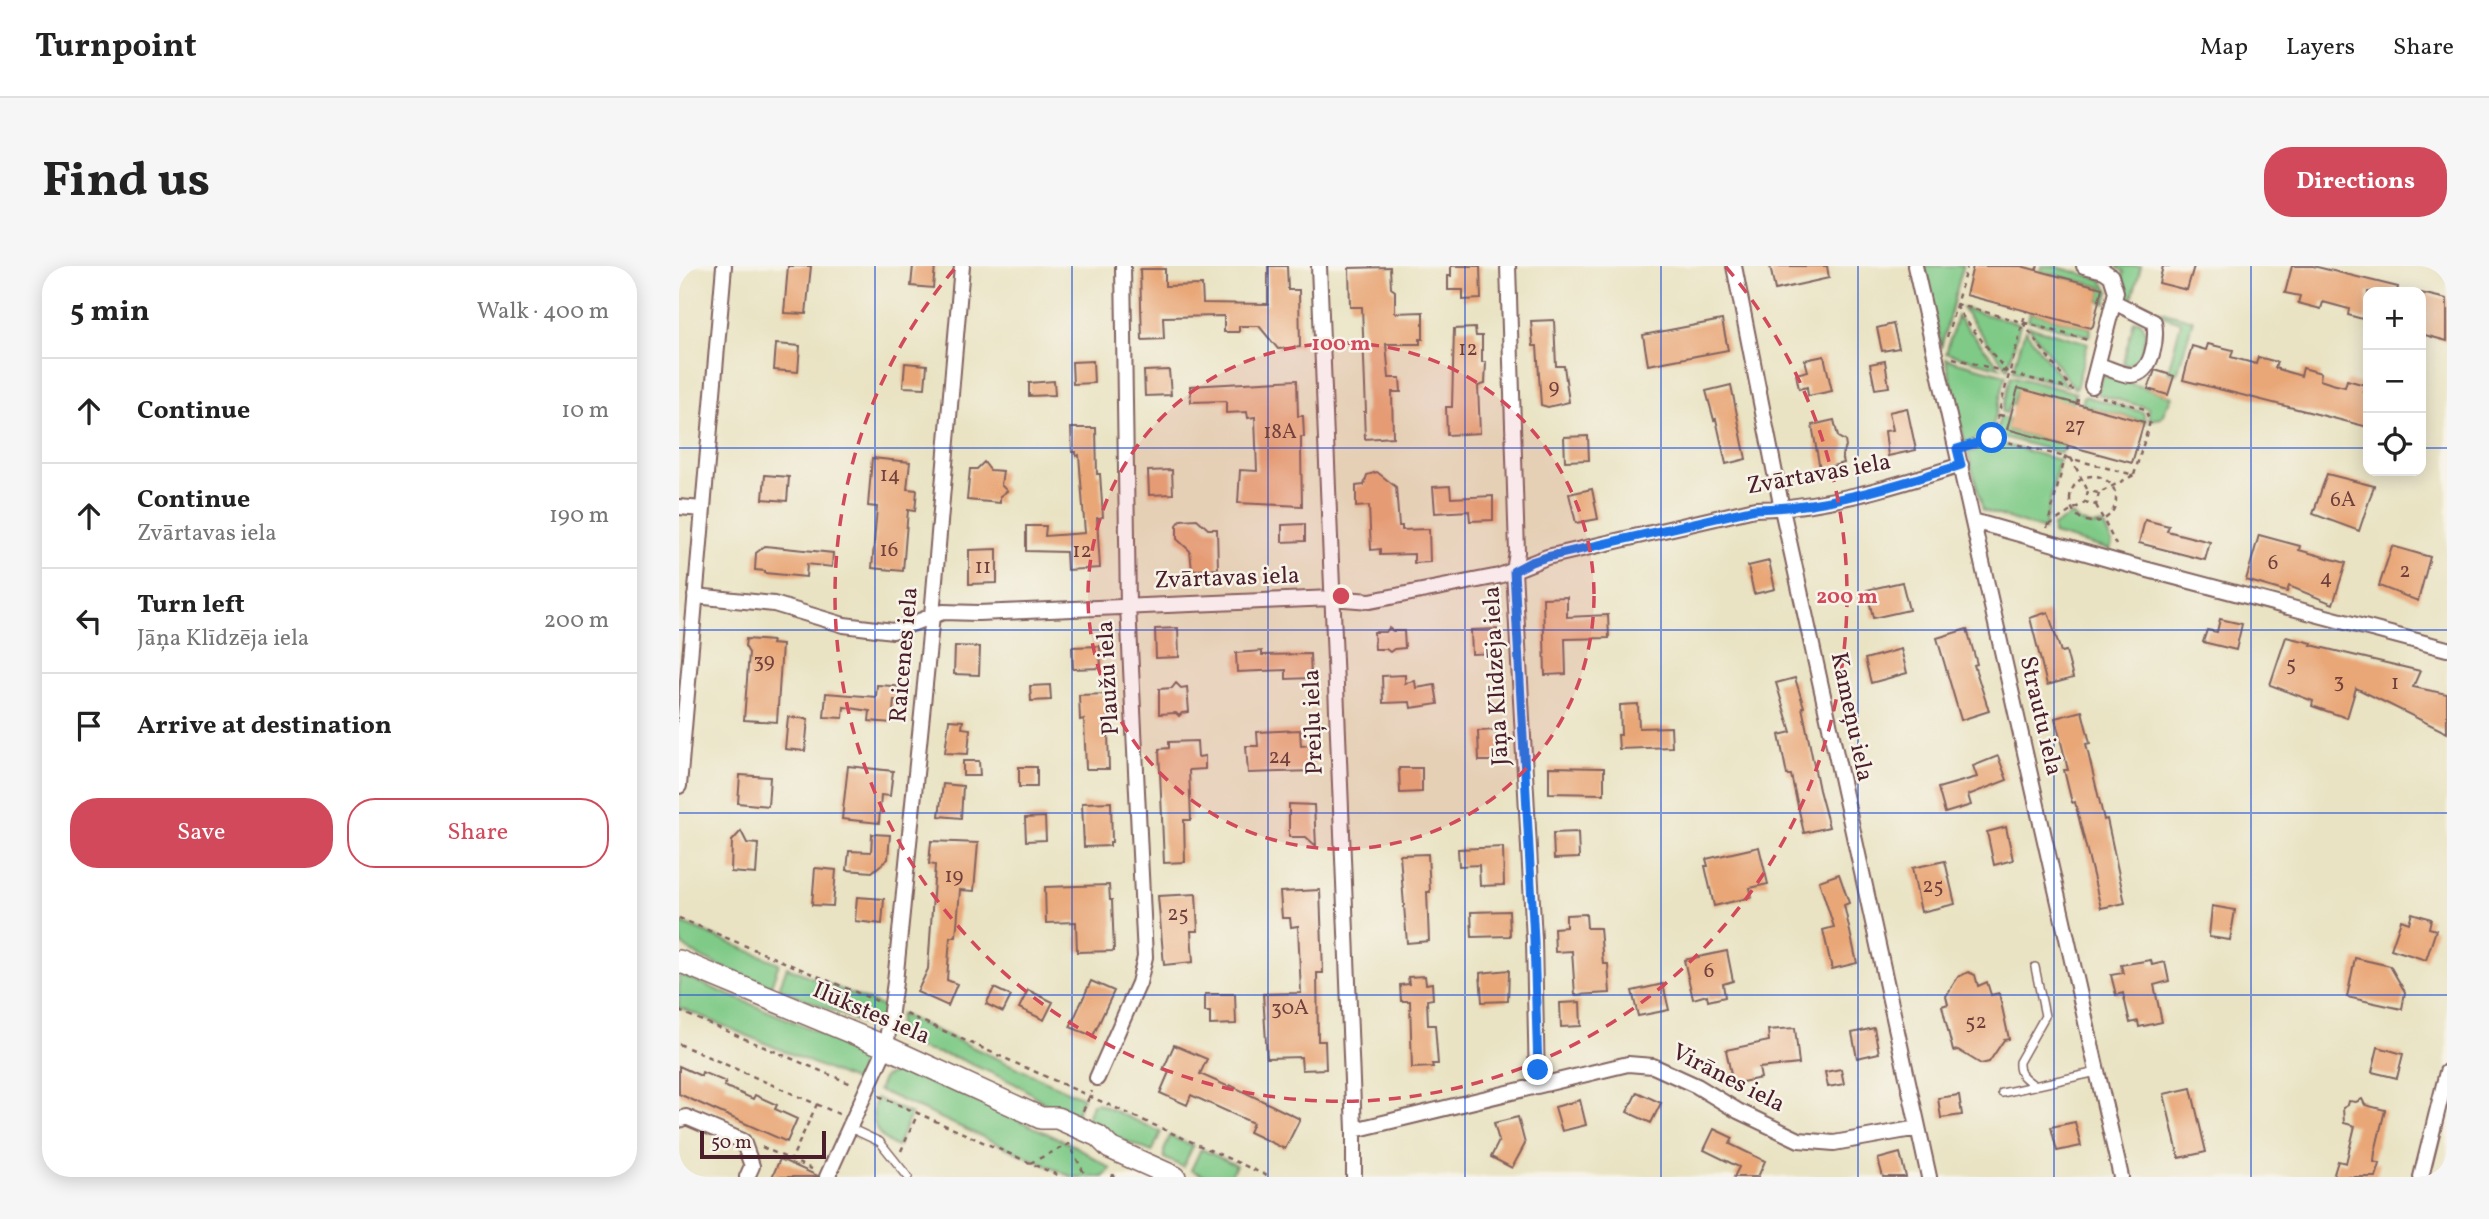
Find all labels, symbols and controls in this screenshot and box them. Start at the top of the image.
text: Turnpoint [35,25,197,71]
text: Map [2200,31,2248,65]
text: Layers [2286,31,2355,65]
text: Share [2393,31,2454,65]
button: Directions [2264,147,2447,217]
text: Find us [42,148,210,217]
map controls [2363,287,2426,476]
button: + [2363,287,2426,350]
text: 5 min [70,291,150,333]
text: Walk · 400 m [477,296,609,328]
text: 100 m [1311,330,1371,359]
house number: 12 [1458,335,1478,364]
button: − [2363,350,2426,413]
house number: 9 [1549,373,1560,402]
icon: ahead [70,392,108,430]
text: Continue [137,393,250,429]
text: 10 m [561,395,609,427]
house number: 27 [2065,412,2085,441]
button: locate [2363,413,2426,476]
house number: 18A [1263,418,1297,447]
route start [1976,422,2007,453]
street label: Zvārtavas iela [1744,446,1894,504]
house number: 14 [880,461,900,490]
text: Continue [137,482,250,518]
house number: 6A [2330,486,2356,515]
icon: ahead [70,497,108,535]
text: 190 m [549,500,609,532]
text: Zvārtavas iela [137,518,277,550]
house number: 16 [880,536,898,565]
house number: 12 [1072,537,1092,566]
house number: 6 [2268,549,2278,578]
house number: 11 [975,553,991,582]
house number: 2 [2399,557,2411,586]
street label: Zvārtavas iela [1154,559,1300,599]
house number: 4 [2320,564,2332,593]
text: 200 m [1816,583,1878,612]
centre of rings [1329,584,1353,608]
street label: Jāņa Klīdzēja iela [1475,585,1519,767]
street label: Raicenes iela [882,586,928,724]
text: Turn left [137,587,245,623]
icon: left [70,602,108,640]
text: 200 m [544,605,609,637]
street label: Plaužu iela [1089,620,1129,736]
text: Jāņa Klīdzēja iela [137,623,309,655]
house number: 39 [753,647,775,676]
street label: Kameņu iela [1821,649,1881,785]
house number: 5 [2286,650,2296,679]
street label: Strautu iela [2010,653,2070,779]
house number: 3 [2334,667,2344,696]
street label: Preiļu iela [1295,669,1333,775]
house number: 1 [2391,669,2399,698]
icon: arrive [70,707,108,745]
text: Arrive at destination [137,708,392,744]
house number: 24 [1268,743,1292,772]
button: Save [70,798,333,868]
button: Share [347,798,609,868]
house number: 19 [944,862,964,891]
house number: 25 [1922,872,1944,901]
house number: 25 [1167,900,1189,929]
house number: 6 [1704,957,1714,986]
street label: Ilūkstes iela [807,974,935,1054]
house number: 30A [1271,994,1309,1023]
house number: 52 [1965,1008,1987,1037]
street label: Virānes iela [1665,1036,1791,1122]
route end [1522,1054,1553,1085]
scale bar [700,1128,826,1160]
text: 50 m [711,1130,752,1156]

